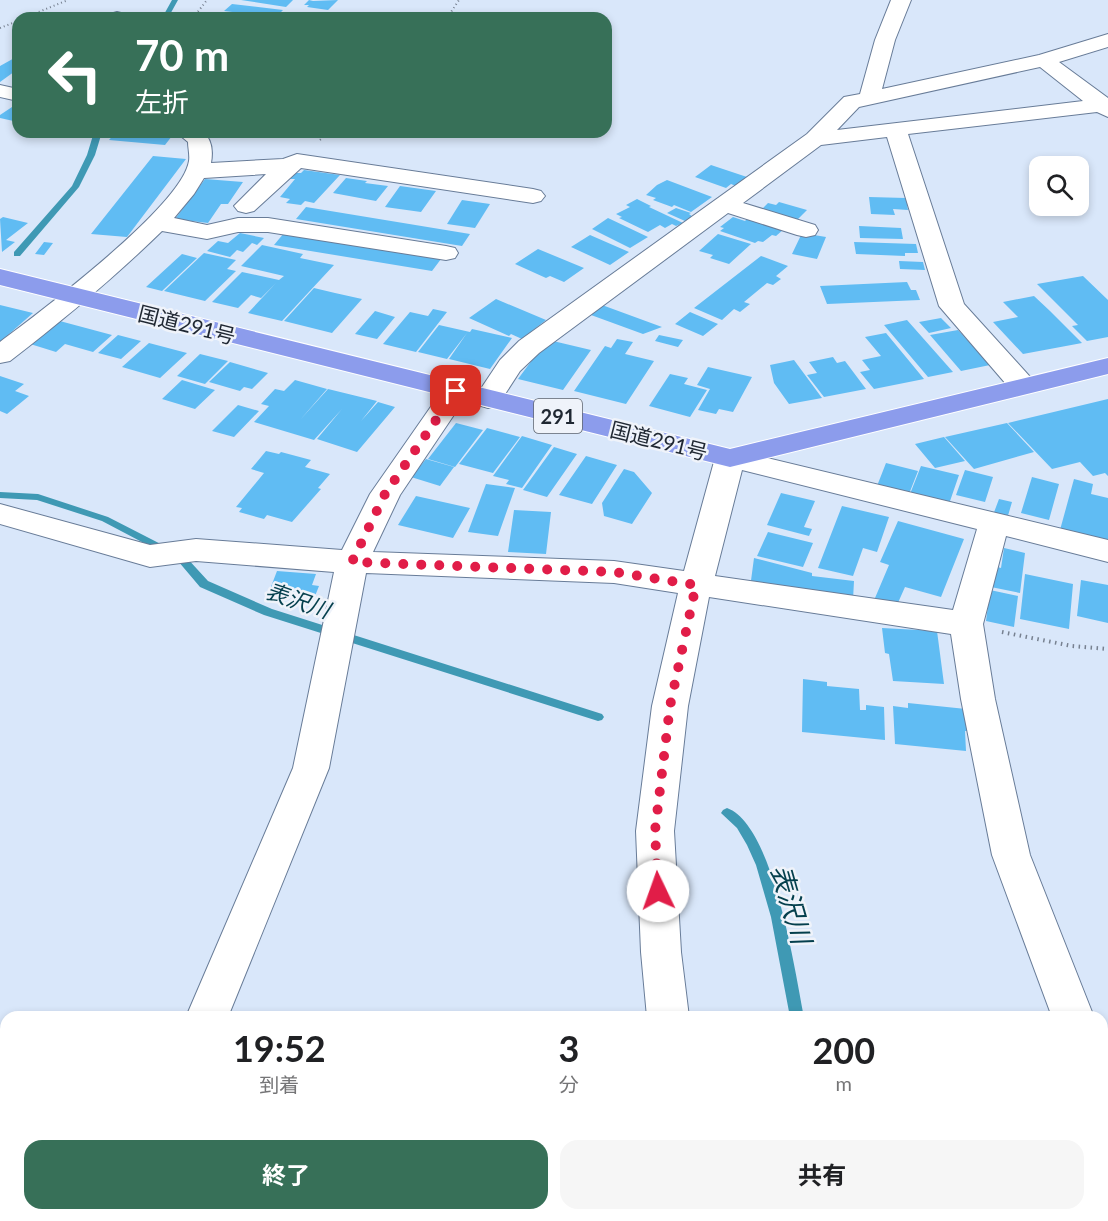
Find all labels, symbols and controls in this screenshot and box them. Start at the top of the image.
text: 70 m [135,30,229,80]
icon: left [36,36,114,114]
text: 左折 [135,85,189,118]
map controls [1029,156,1089,216]
button: search [1029,156,1089,216]
street label: 国道291号 [136,300,238,348]
pin [430,365,481,416]
icon: arrive [439,374,472,407]
road number: 291 [534,399,582,433]
street label: 国道291号 [608,416,710,464]
water label: 表沢川 [262,576,335,624]
position arrow [626,859,690,923]
water label: 表沢川 [765,861,820,950]
text: 19:52 [233,1026,326,1070]
text: 3 [559,1026,580,1070]
text: 200 [812,1028,875,1072]
text: m [836,1071,852,1095]
text: 到着 [259,1072,299,1096]
text: 分 [559,1072,579,1096]
button: 終了 [24,1140,548,1209]
button: 共有 [560,1140,1084,1209]

